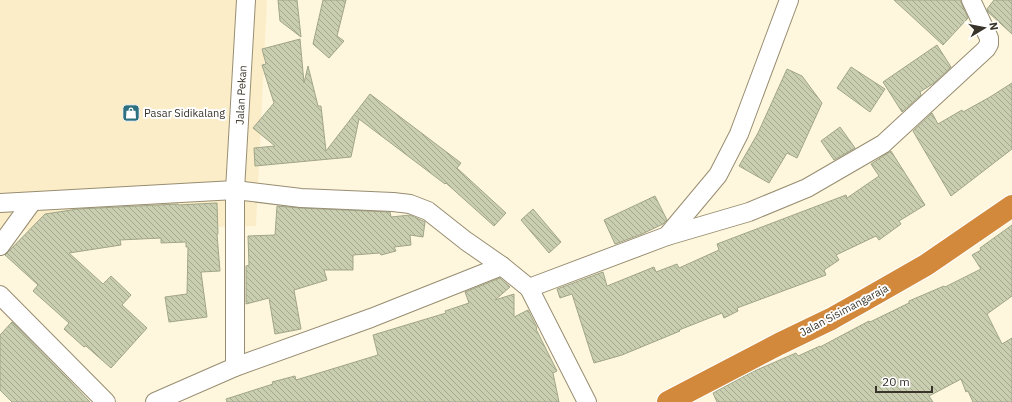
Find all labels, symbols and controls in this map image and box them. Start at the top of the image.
north arrow [964,8,1004,48]
text: N [986,21,1001,31]
street label: Jalan Pekan [232,65,250,125]
shop icon: Pasar Sidikalang [121,103,141,123]
place label: Pasar Sidikalang [144,106,225,120]
street label: Jalan Sisimangaraja [797,281,891,339]
scale bar [876,368,932,394]
text: 20 m [882,374,910,389]

